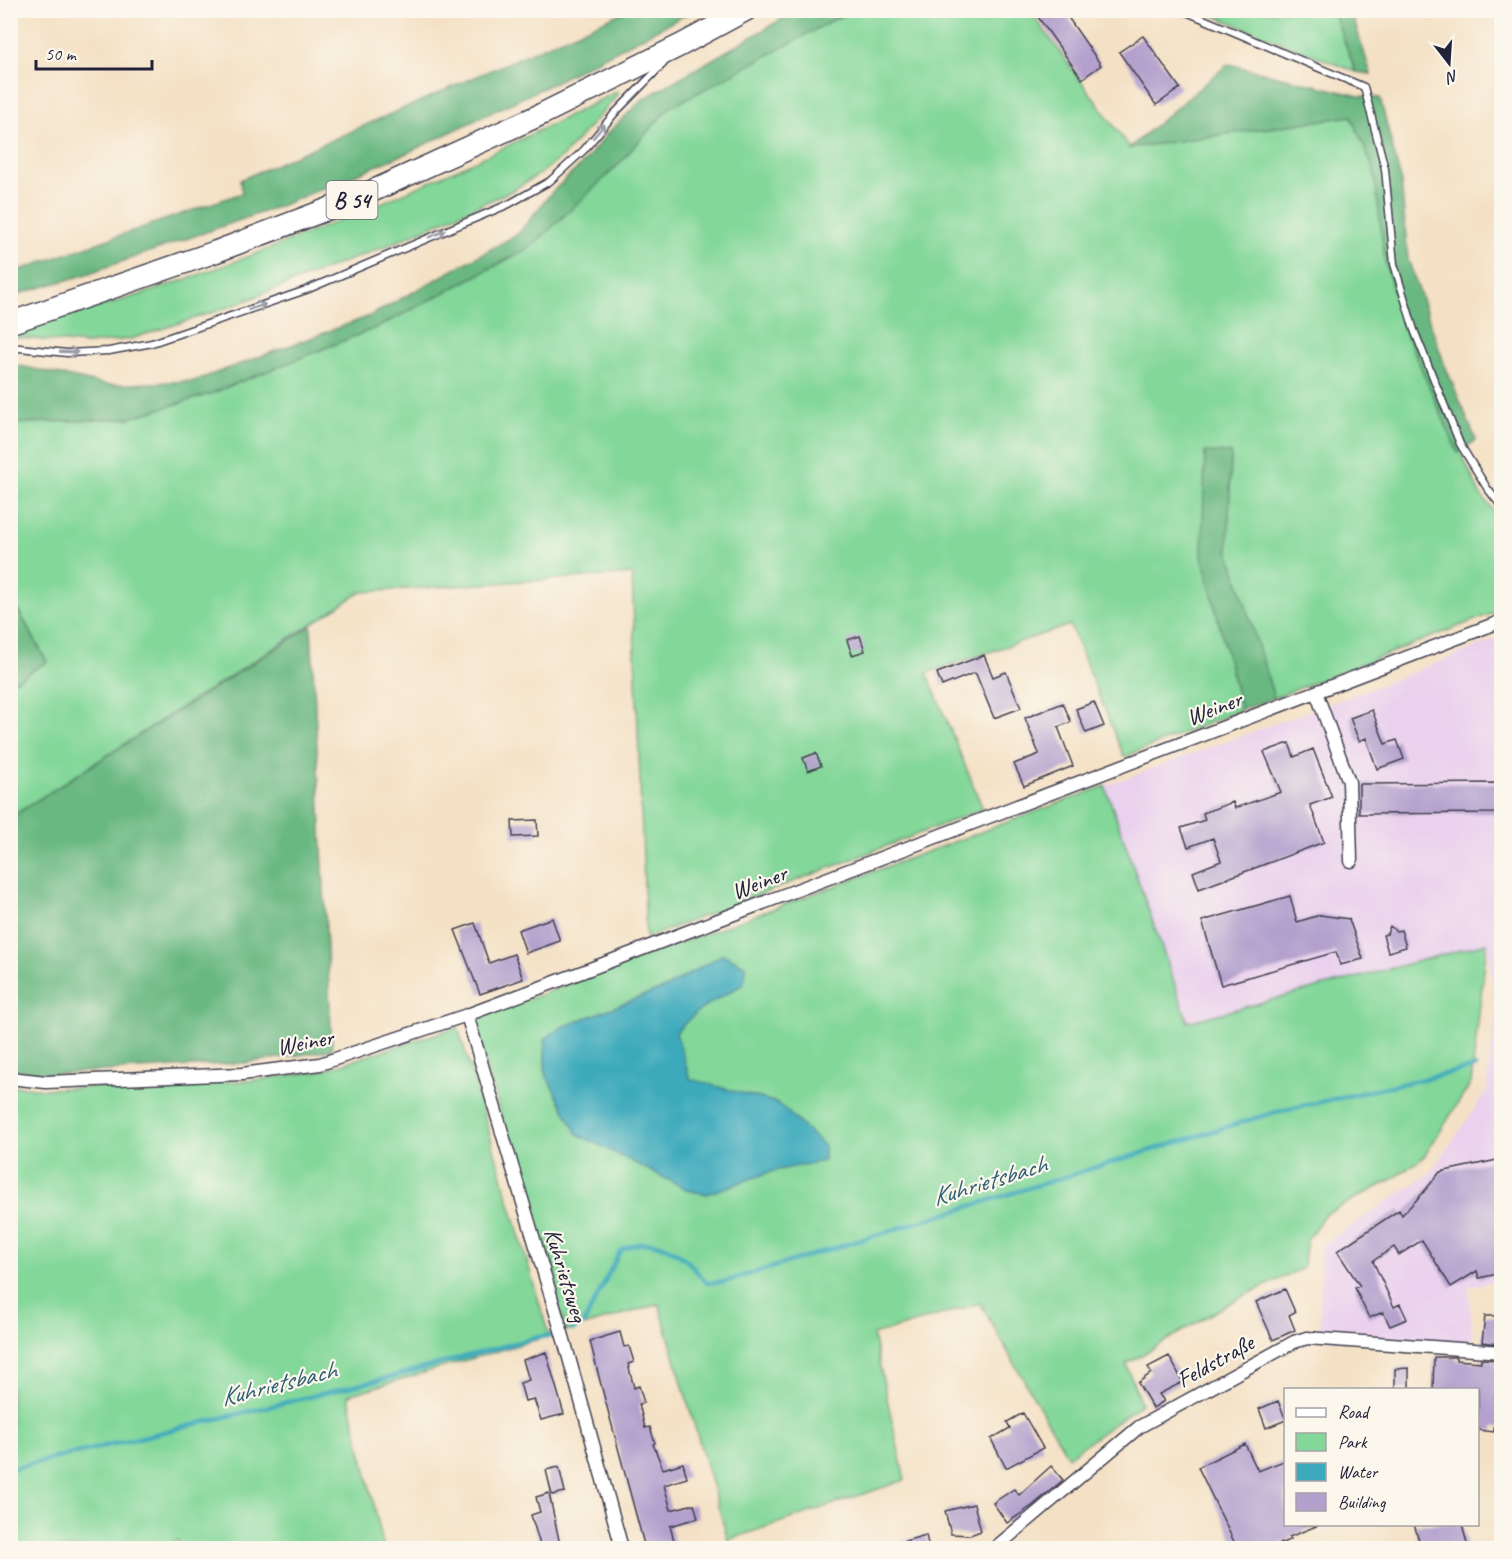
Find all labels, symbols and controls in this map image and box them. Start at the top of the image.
scale bar [36,33,152,71]
north arrow [1419,33,1479,93]
text: 50 m [45,43,78,65]
text: N [1442,65,1461,88]
one-way arrow [593,123,606,139]
road number: B 54 [326,181,378,219]
one-way arrow [428,228,446,239]
one-way arrow [247,301,266,312]
one-way arrow [58,347,78,358]
street label: Weiner [1182,683,1248,732]
street label: Weiner [727,857,793,906]
street label: Weiner [274,1021,338,1062]
water label: Kuhrietsbach [928,1147,1052,1213]
street label: Kuhrietsweg [538,1225,595,1327]
street label: Feldstraße [1171,1326,1261,1394]
water label: Kuhrietsbach [217,1353,341,1414]
legend [1284,1388,1479,1526]
text: Road [1338,1401,1371,1423]
text: Park [1338,1431,1368,1453]
text: Water [1338,1461,1379,1483]
text: Building [1338,1491,1387,1513]

